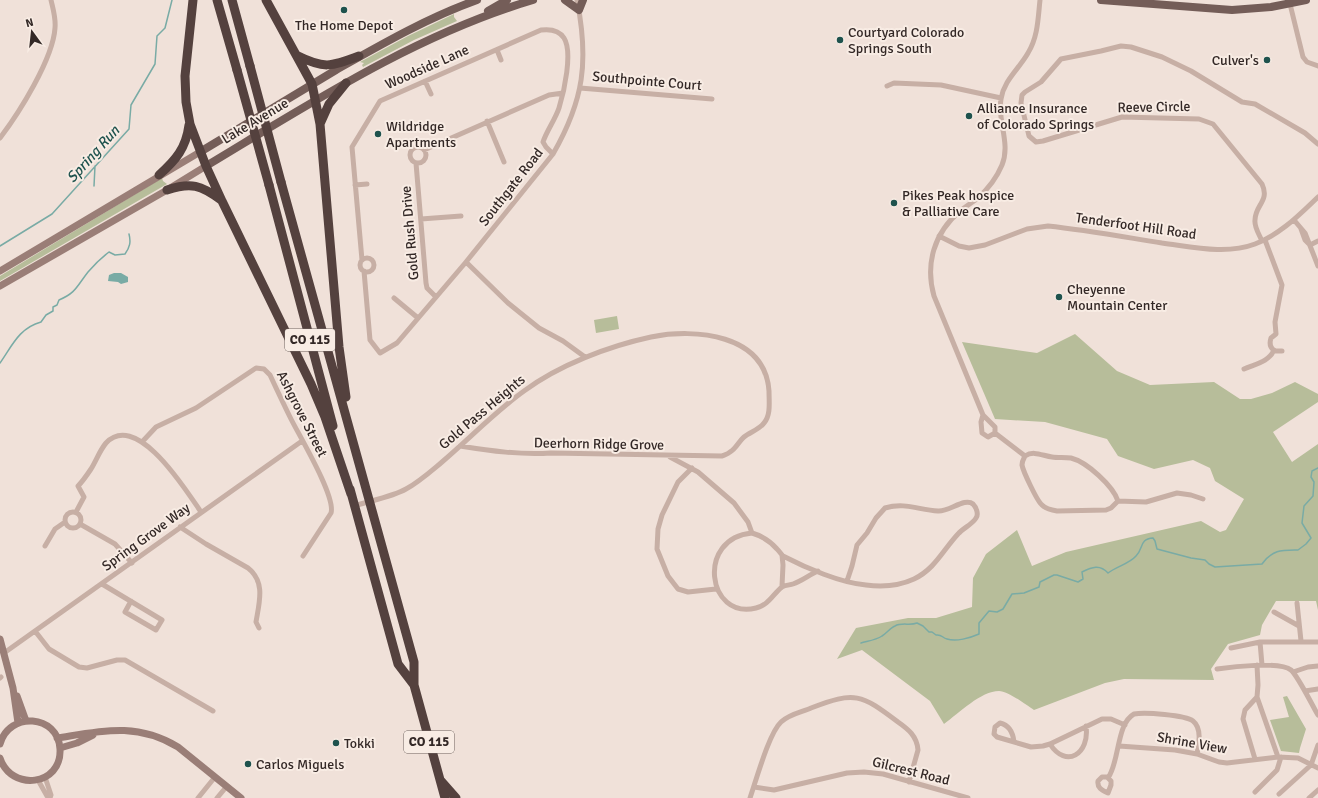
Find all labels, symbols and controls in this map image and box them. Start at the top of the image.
marker: The Home Depot [339,5,349,15]
north arrow [12,12,52,52]
text: N [24,16,35,30]
place label: The Home Depot [295,17,393,34]
place label: Courtyard Colorado Springs South [848,24,964,57]
marker: Courtyard Colorado Springs South [835,35,845,45]
street label: Woodside Lane [383,41,471,93]
place label: Culver's [1212,52,1259,69]
marker: Culver's [1262,55,1272,65]
street label: Southpointe Court [592,68,703,94]
street label: Lake Avenue [219,94,291,148]
street label: Reeve Circle [1117,98,1191,116]
place label: Alliance Insurance of Colorado Springs [977,100,1094,133]
marker: Alliance Insurance of Colorado Springs [964,111,974,121]
place label: Wildridge Apartments [386,118,456,151]
water label: Spring Run [63,121,124,186]
marker: Wildridge Apartments [373,129,383,139]
street label: Southgate Road [475,145,547,229]
street label: Gold Rush Drive [397,185,423,281]
place label: Pikes Peak hospice & Palliative Care [902,187,1014,220]
marker: Pikes Peak hospice & Palliative Care [889,198,899,208]
street label: Tenderfoot Hill Road [1075,209,1197,243]
place label: Cheyenne Mountain Center [1067,281,1168,314]
marker: Cheyenne Mountain Center [1054,292,1064,302]
road number: CO 115 [285,329,335,351]
street label: Ashgrove Street [273,368,331,460]
street label: Gold Pass Heights [435,371,529,453]
street label: Deerhorn Ridge Grove [534,434,664,454]
street label: Spring Grove Way [99,499,194,575]
street label: Shrine View [1156,728,1228,758]
road number: CO 115 [404,731,454,753]
place label: Tokki [344,735,375,752]
marker: Tokki [331,738,341,748]
street label: Gilcrest Road [870,753,952,789]
place label: Carlos Miguels [256,756,344,773]
marker: Carlos Miguels [243,759,253,769]

